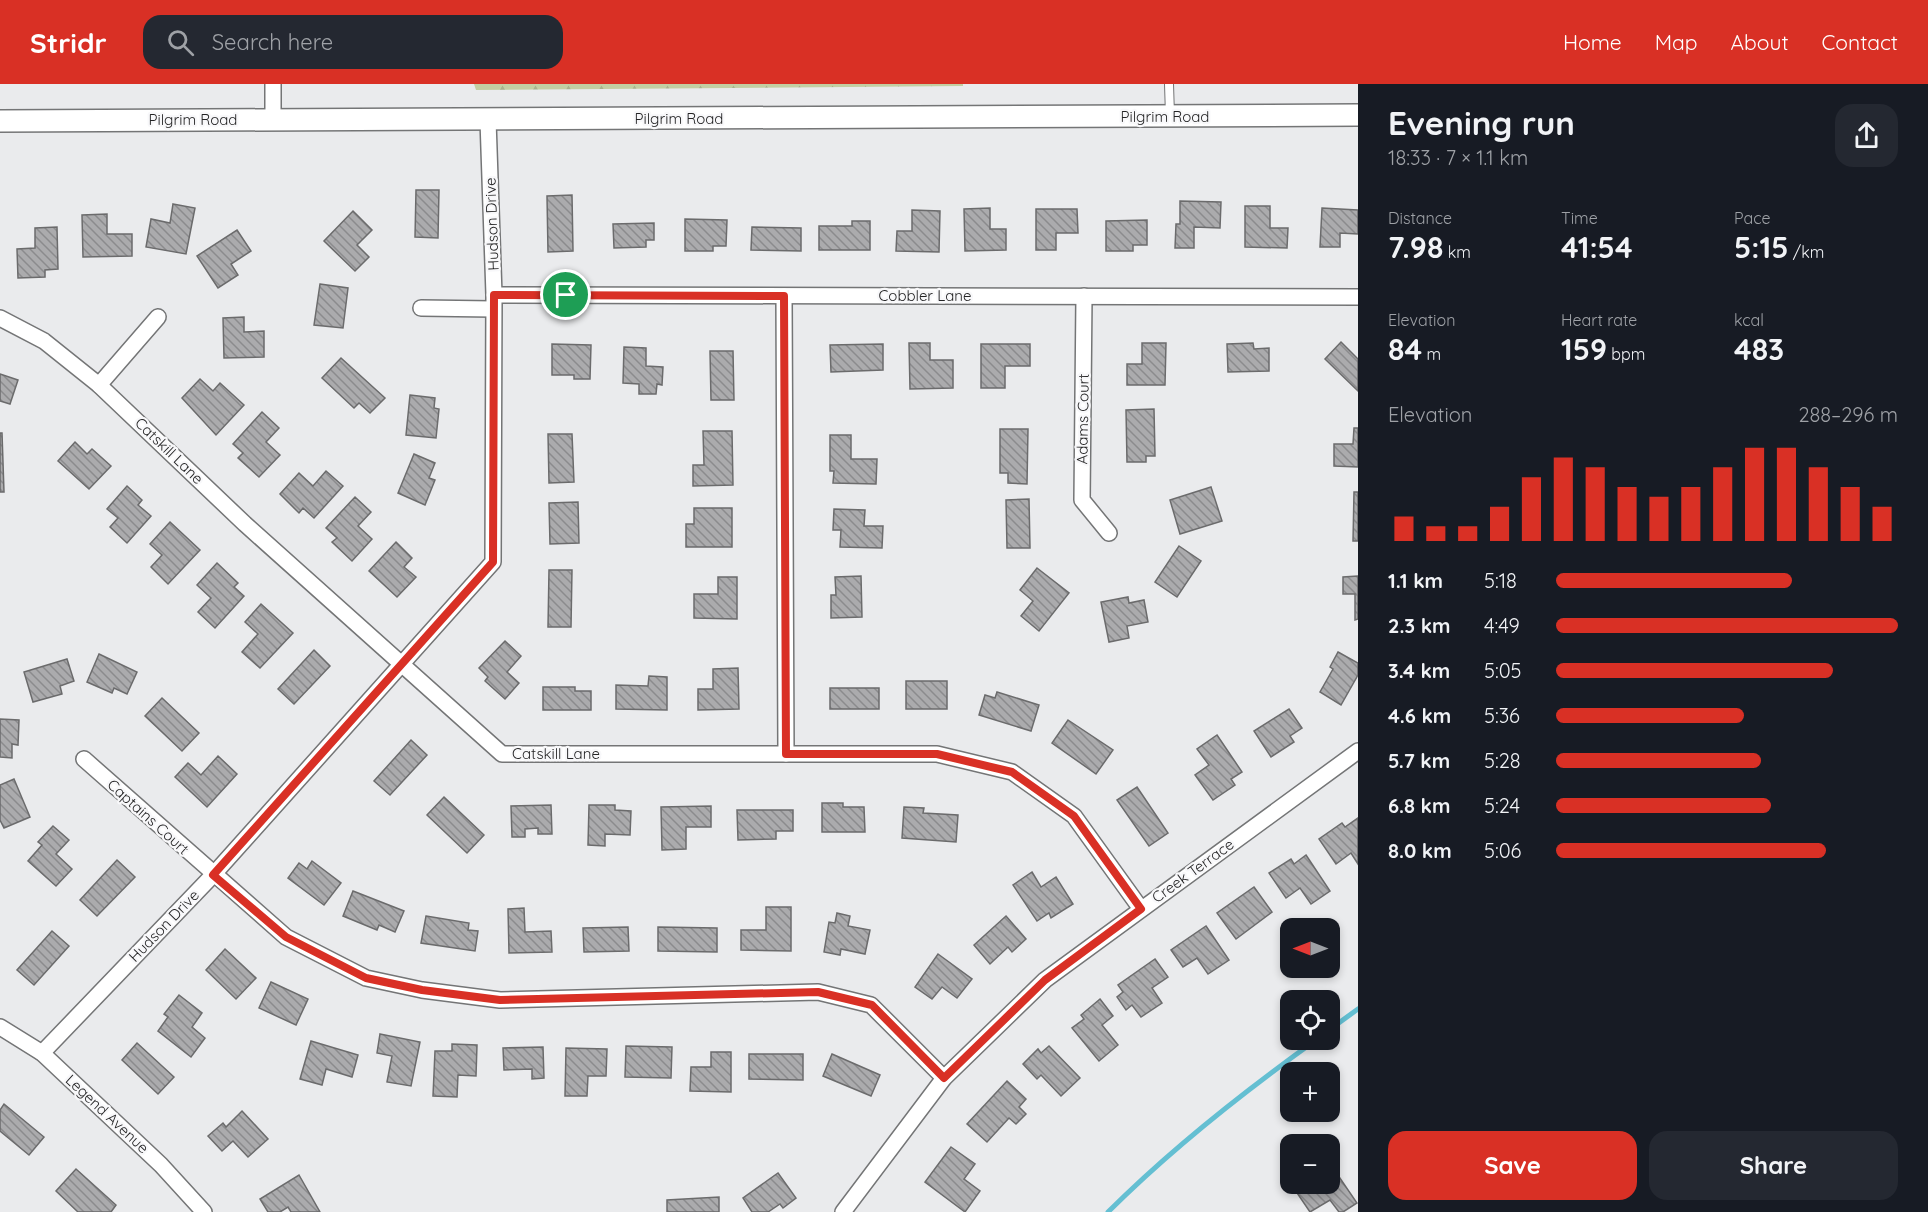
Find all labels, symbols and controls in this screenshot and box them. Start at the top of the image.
search box [143,15,563,69]
text: Stridr [30,25,107,60]
icon: search [164,26,197,59]
text: Search here [212,28,333,56]
text: Home [1563,29,1622,55]
text: Map [1655,29,1698,55]
text: About [1731,29,1789,55]
text: Contact [1822,29,1898,55]
text: Evening run [1388,102,1575,143]
button: share [1835,104,1898,167]
street label: Pilgrim Road [1121,107,1209,126]
street label: Pilgrim Road [635,109,723,128]
street label: Pilgrim Road [149,110,237,129]
text: 18:33 · 7 × 1.1 km [1388,145,1528,170]
street label: Hudson Drive [480,177,503,271]
text: Distance [1388,208,1452,228]
text: Time [1561,208,1598,228]
text: Pace [1734,208,1770,228]
text: 7.98 [1388,228,1443,266]
text: 41:54 [1561,228,1633,266]
text: 5:15 [1734,228,1788,266]
text: km [1443,242,1471,262]
text: /km [1788,242,1824,262]
pin [540,269,591,320]
icon: arrive [549,278,582,311]
street label: Cobbler Lane [879,286,971,305]
text: Elevation [1388,310,1455,330]
text: Heart rate [1561,310,1637,330]
text: kcal [1734,310,1764,330]
text: 84 [1388,330,1422,368]
text: 159 [1561,330,1607,368]
text: 483 [1734,330,1784,368]
text: m [1422,344,1441,364]
text: bpm [1607,344,1645,364]
street label: Adams Court [1072,373,1093,465]
text: Elevation [1388,402,1472,427]
text: 288–296 m [1798,402,1898,427]
street label: Catskill Lane [131,413,208,488]
text: 1.1 km [1388,568,1443,593]
text: 5:18 [1484,568,1517,593]
text: 2.3 km [1388,613,1451,638]
text: 4:49 [1484,613,1520,638]
text: 3.4 km [1388,658,1450,683]
text: 5:05 [1484,658,1521,683]
text: 4.6 km [1388,703,1451,728]
text: 5:36 [1484,703,1520,728]
street label: Catskill Lane [512,744,600,763]
text: 5.7 km [1388,748,1450,773]
text: 5:28 [1484,748,1521,773]
street label: Captains Court [104,775,193,858]
text: 6.8 km [1388,793,1450,818]
text: 5:24 [1484,793,1520,818]
street label: Creek Terrace [1148,834,1237,907]
text: 8.0 km [1388,838,1452,863]
text: 5:06 [1484,838,1521,863]
street label: Hudson Drive [124,885,203,966]
north arrow [1280,918,1340,978]
map controls [1280,918,1340,1194]
button: locate [1280,990,1340,1050]
button: + [1280,1062,1340,1122]
street label: Legend Avenue [62,1070,153,1157]
button: Save [1388,1131,1637,1200]
button: Share [1649,1131,1898,1200]
button: − [1280,1134,1340,1194]

